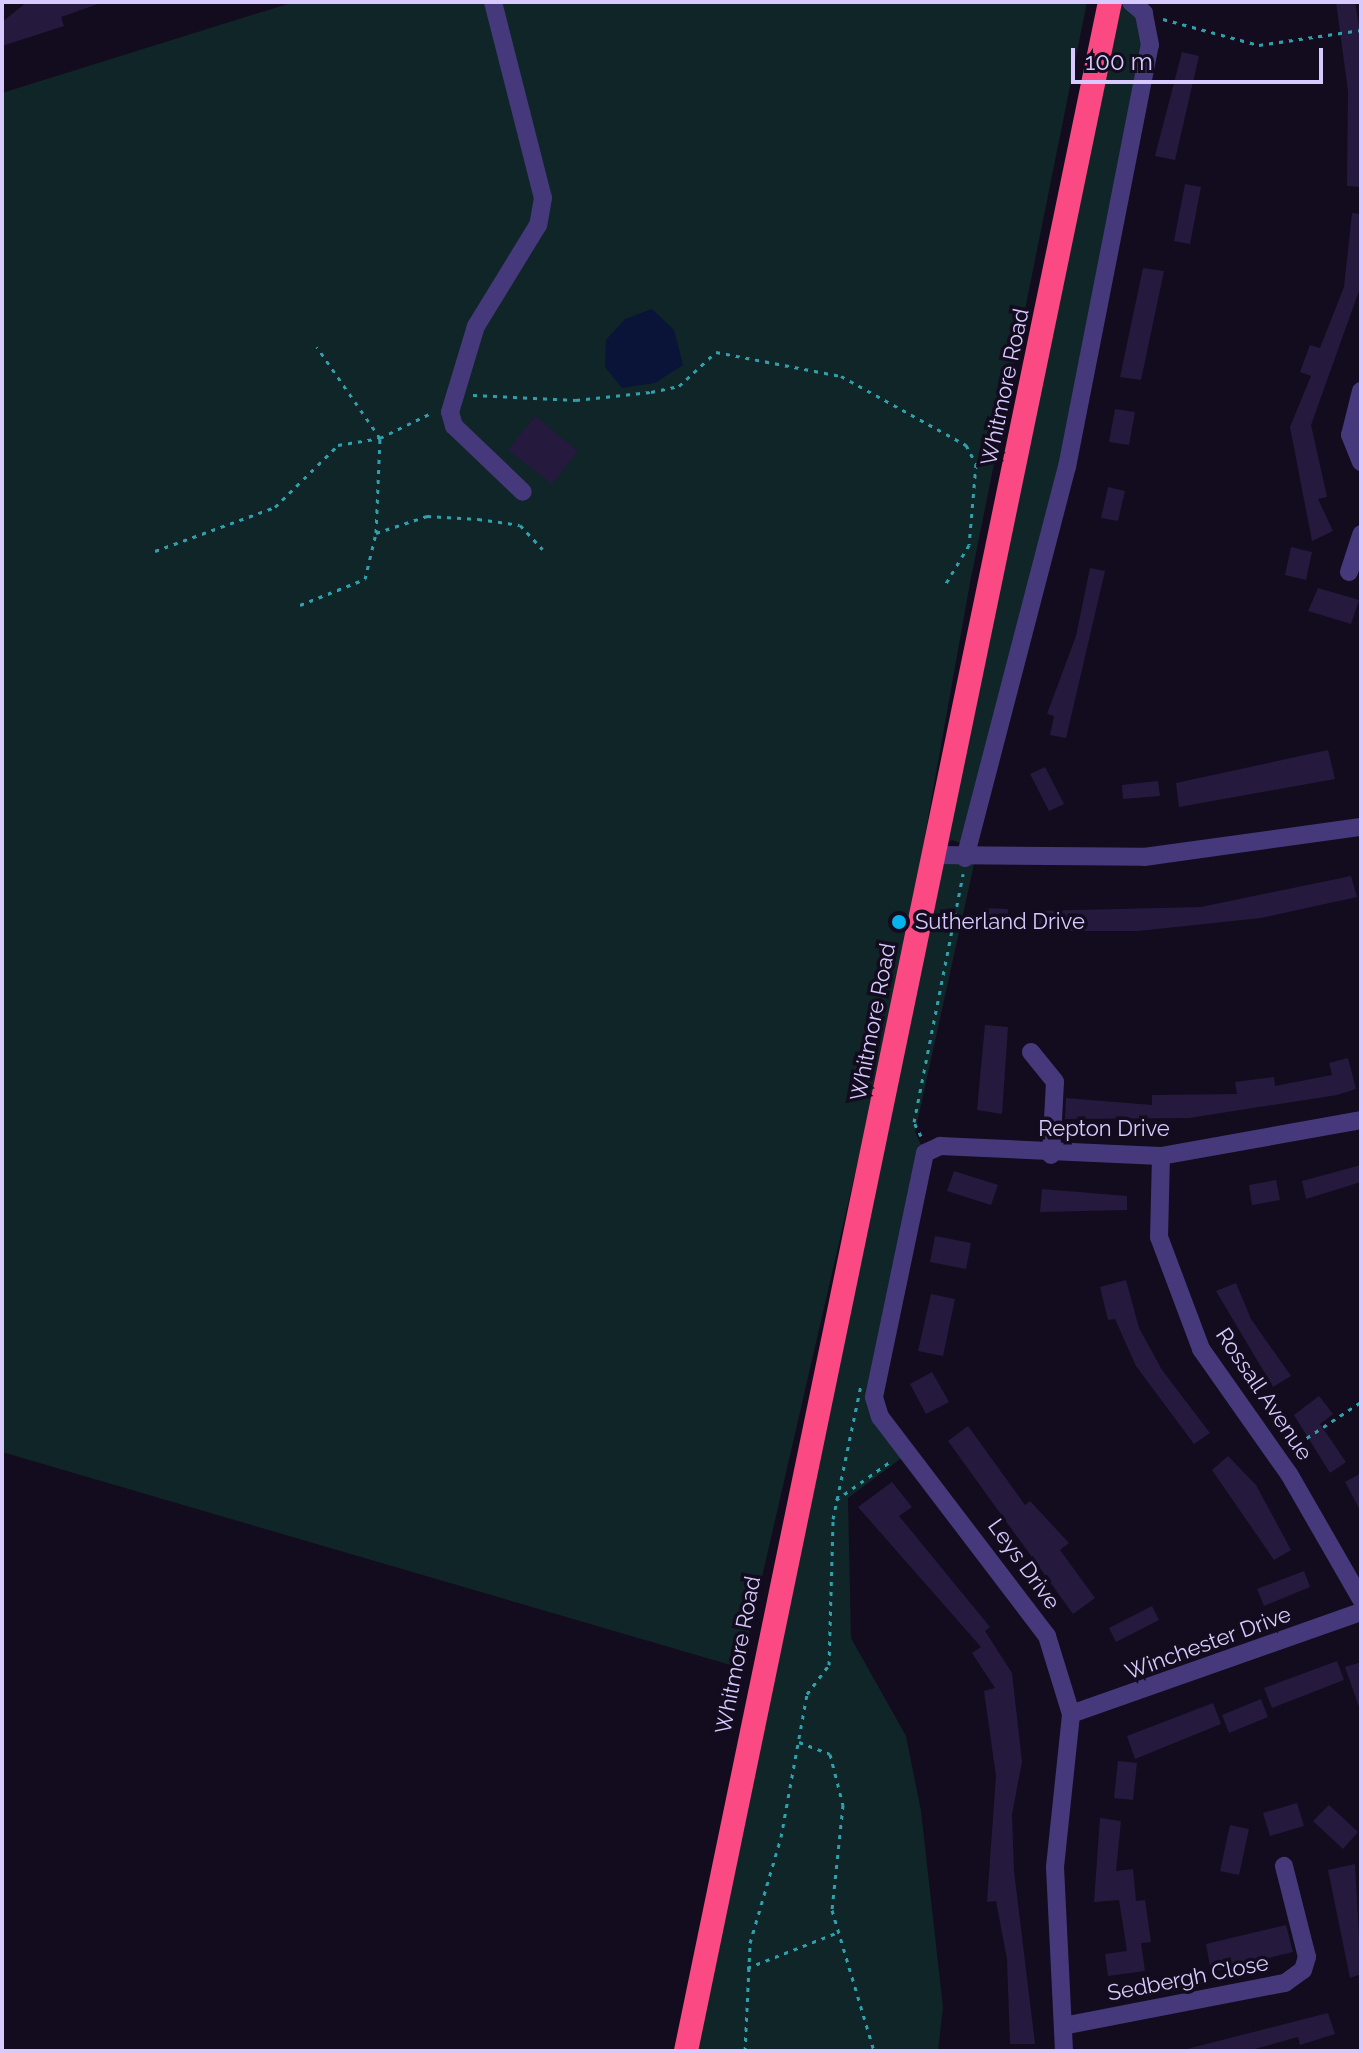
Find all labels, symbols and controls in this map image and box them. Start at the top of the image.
scale bar [1075,32,1327,82]
text: 100 m [1085,47,1153,76]
street label: Whitmore Road [975,306,1035,468]
place label: Sutherland Drive [915,909,1085,935]
marker: Sutherland Drive [890,913,908,931]
street label: Whitmore Road [845,941,901,1103]
street label: Repton Drive [1038,1116,1170,1142]
street label: Rossall Avenue [1210,1322,1318,1466]
street label: Leys Drive [982,1514,1066,1614]
street label: Whitmore Road [710,1574,766,1736]
street label: Winchester Drive [1121,1601,1295,1685]
street label: Sedbergh Close [1105,1949,1271,2007]

